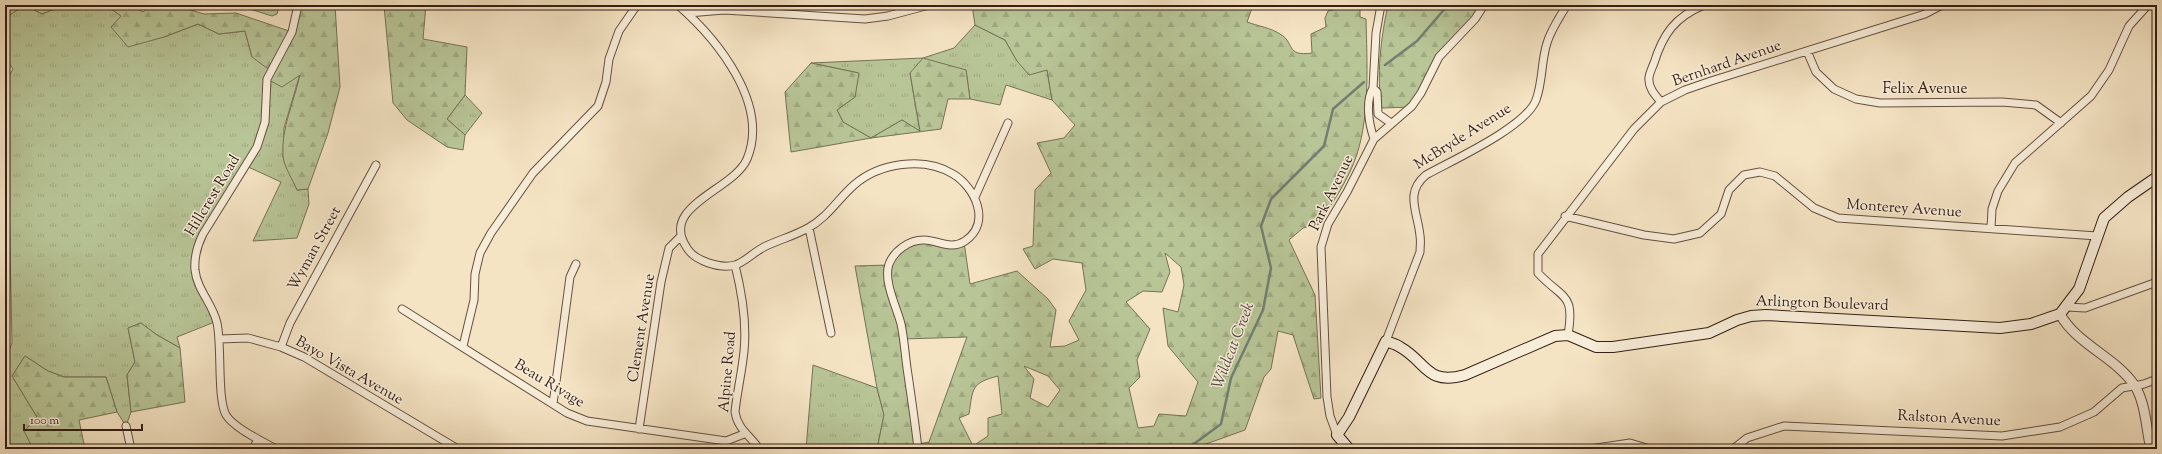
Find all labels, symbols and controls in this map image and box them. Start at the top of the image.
street label: Bernhard Avenue [1670,36,1784,92]
street label: Felix Avenue [1883,79,1967,100]
street label: McBryde Avenue [1410,99,1516,175]
street label: Hillcrest Road [180,151,246,241]
street label: Park Avenue [1305,152,1359,234]
street label: Monterey Avenue [1846,194,1962,224]
street label: Wyman Street [283,203,347,295]
street label: Clement Avenue [623,272,661,384]
street label: Arlington Boulevard [1755,291,1889,317]
water label: Wildcat Creek [1207,299,1261,393]
street label: Alpine Road [714,330,742,413]
street label: Bayo Vista Avenue [291,332,407,410]
street label: Beau Rivage [510,355,588,413]
scale bar [24,406,142,432]
street label: Ralston Avenue [1897,406,2001,432]
text: 100 m [30,412,59,430]

